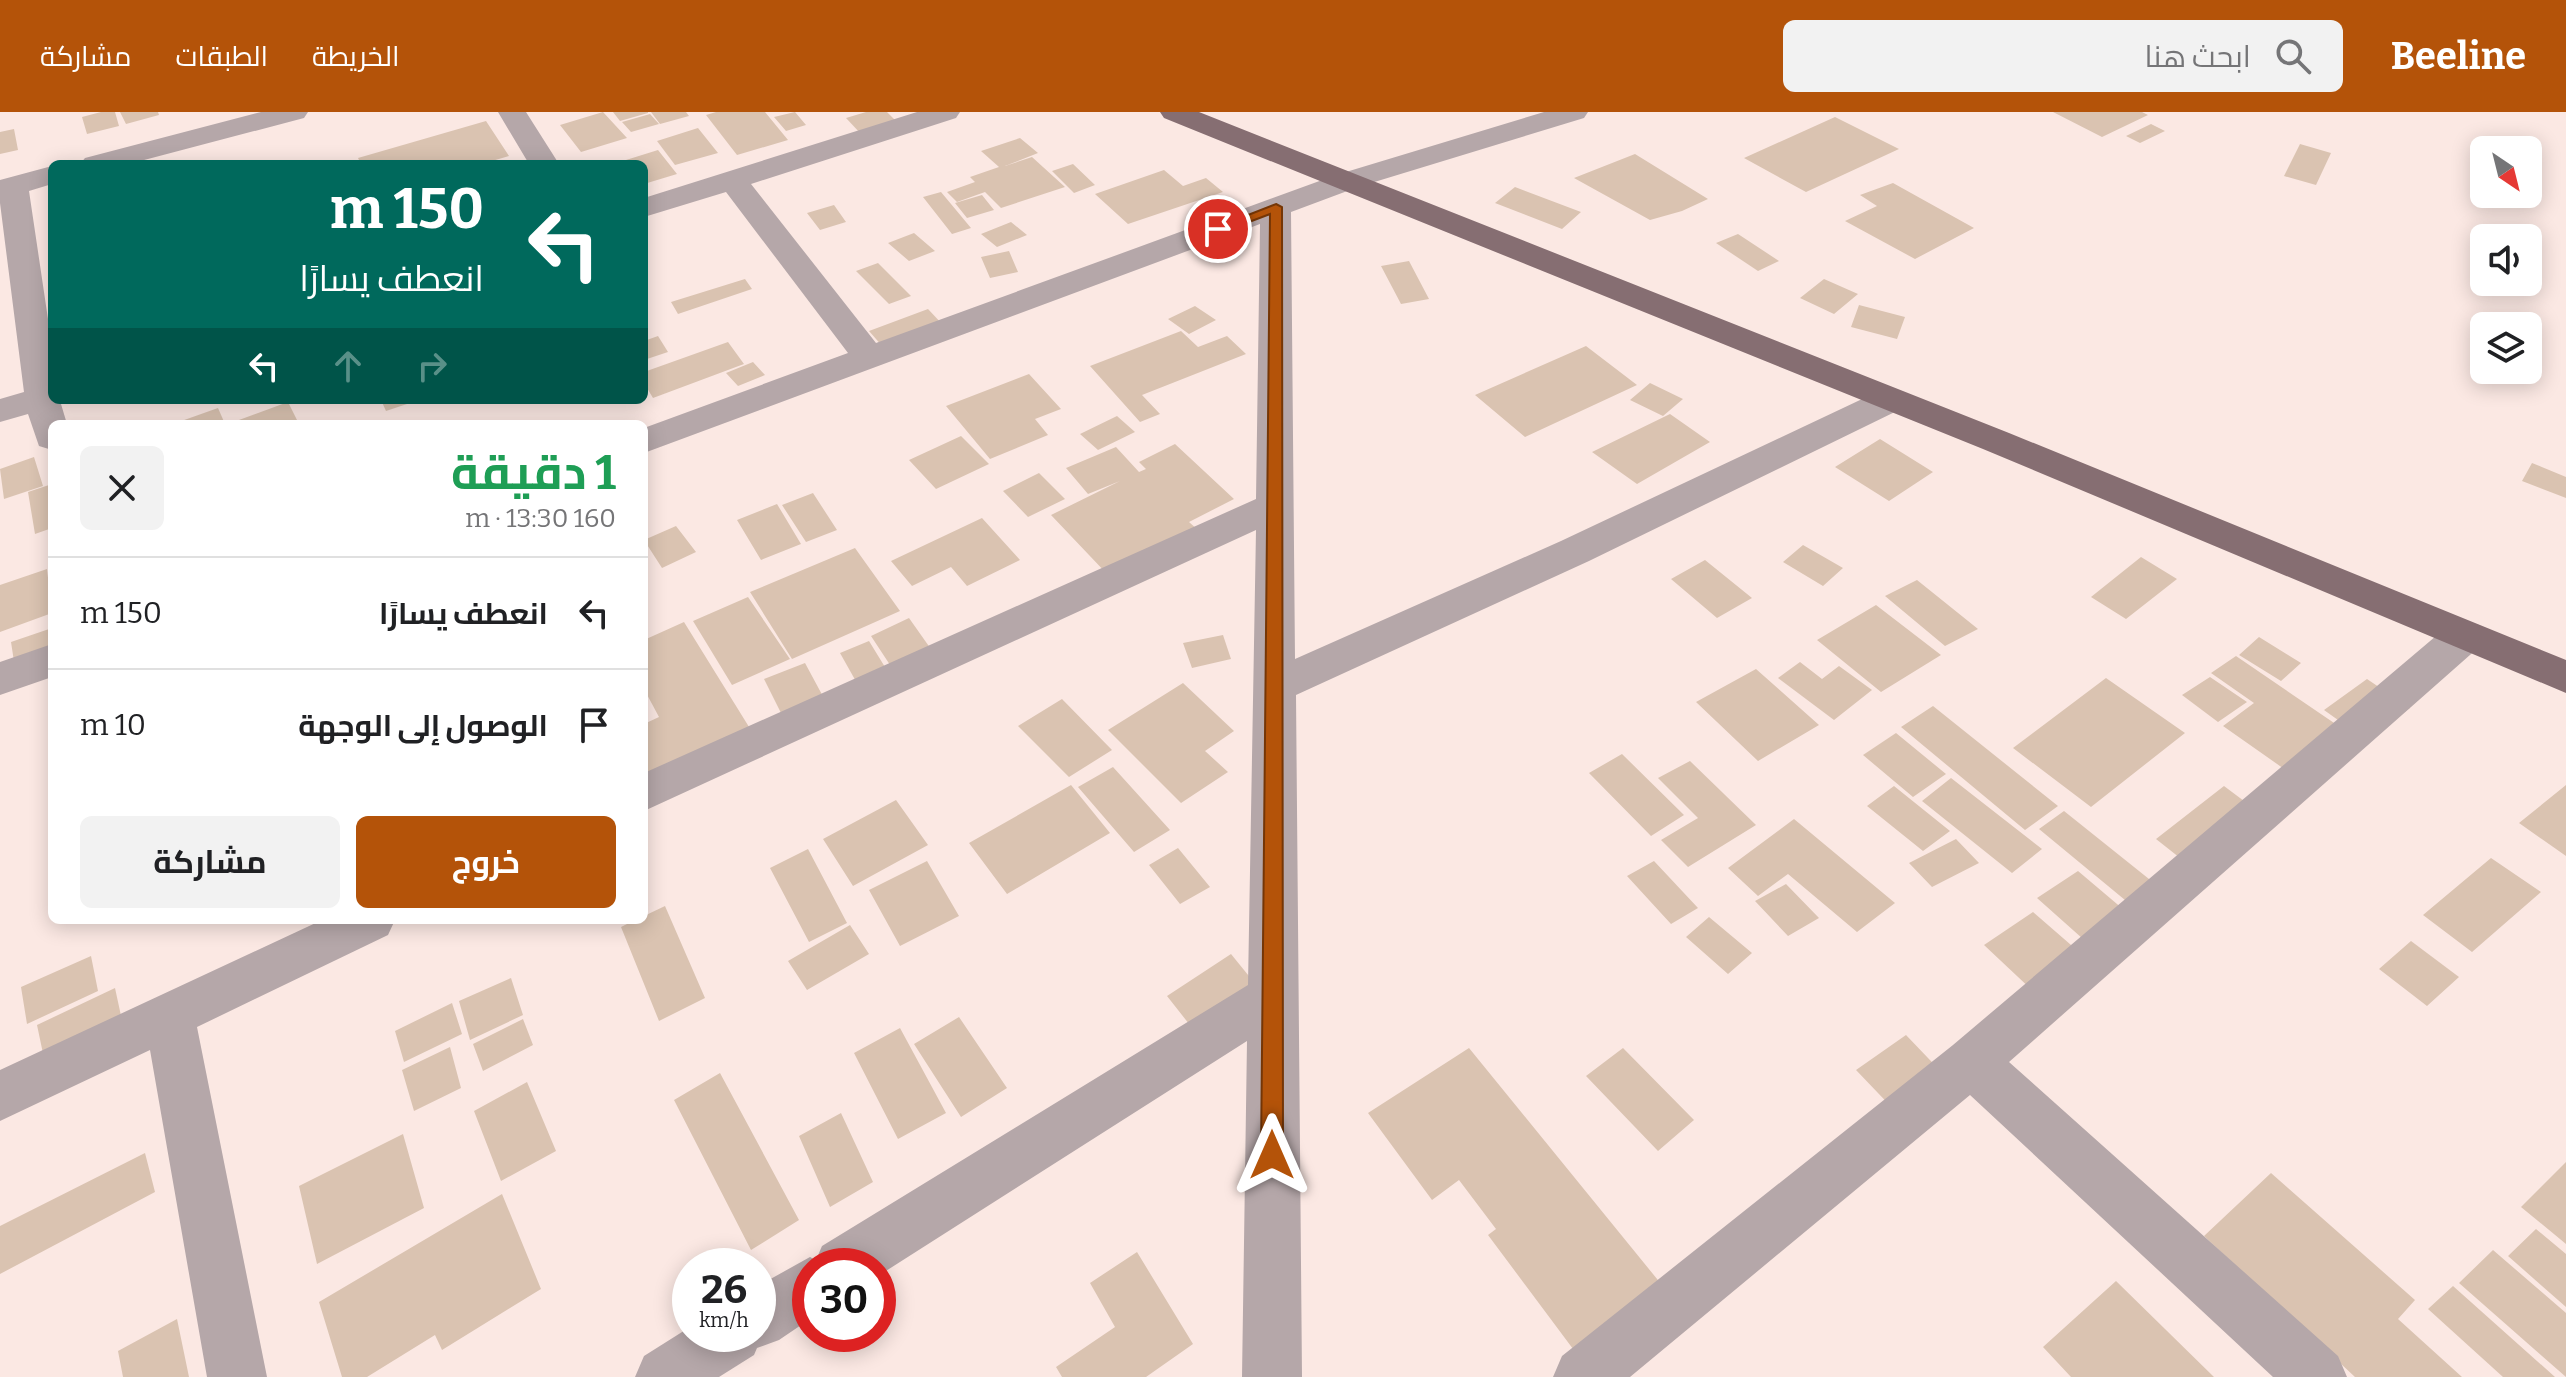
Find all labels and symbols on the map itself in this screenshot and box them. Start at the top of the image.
north arrow [2470,136,2542,208]
pin [1184,195,1252,263]
position arrow [1230,1113,1314,1197]
speed limit sign: 30 [792,1248,896,1352]

